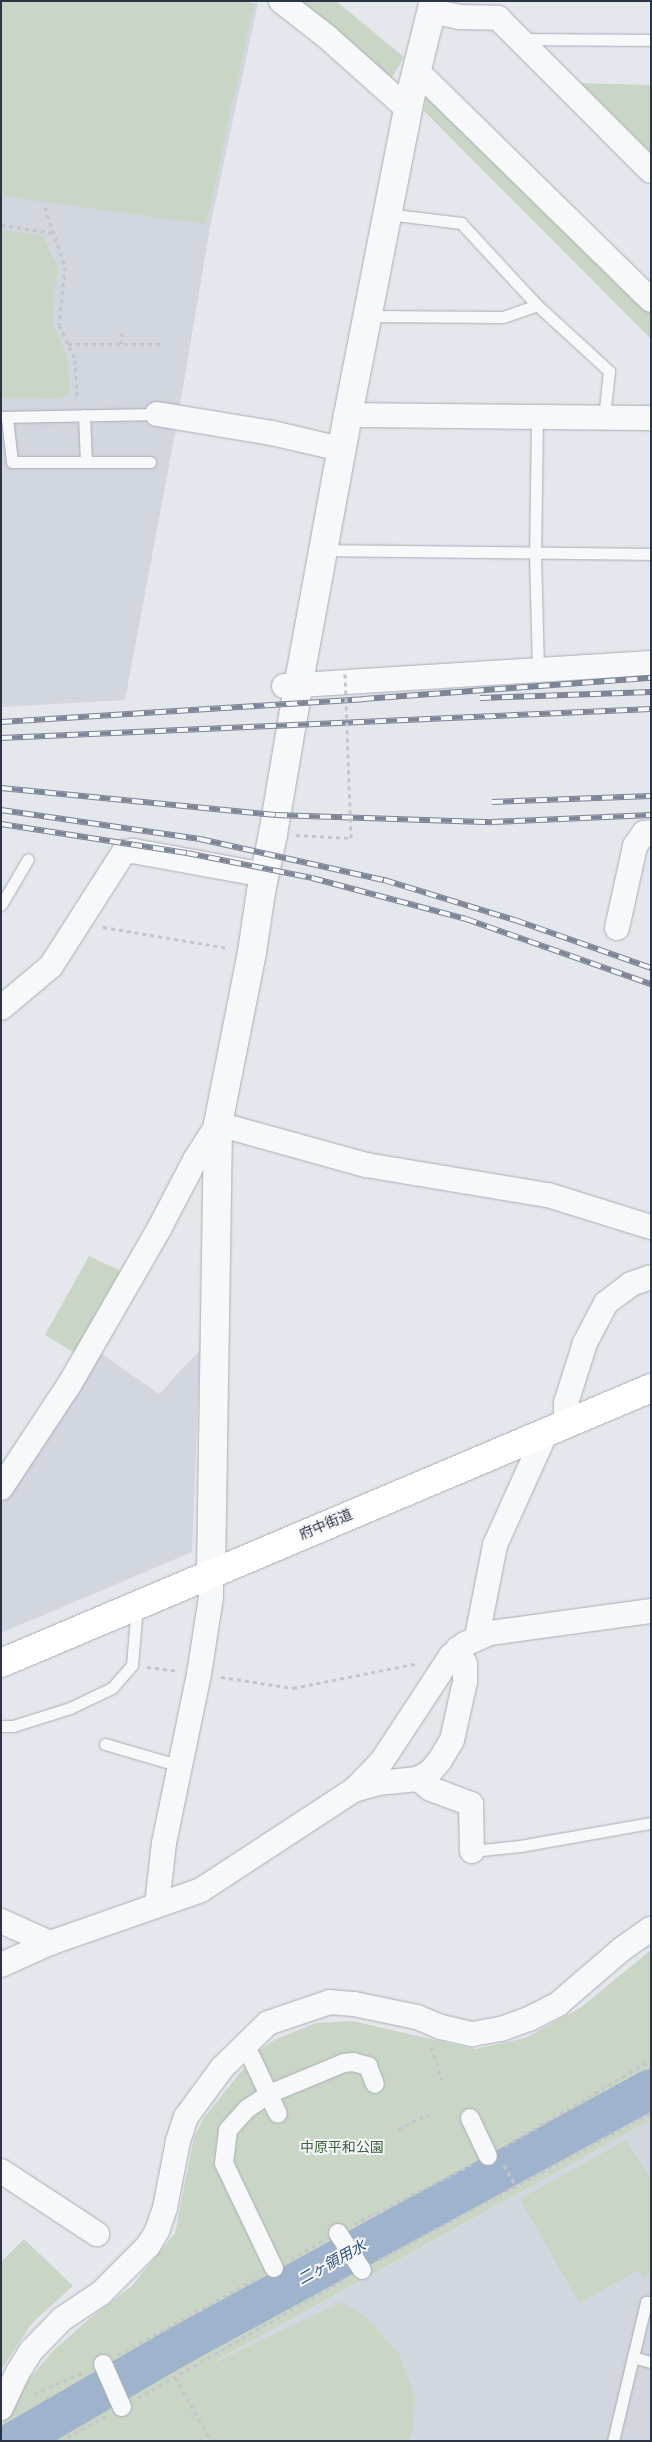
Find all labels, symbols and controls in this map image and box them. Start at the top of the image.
street label: 府中街道 [297,1506,355,1544]
park label: 中原平和公園 [300,2140,384,2156]
water label: 二ヶ領用水 [295,2237,369,2289]

